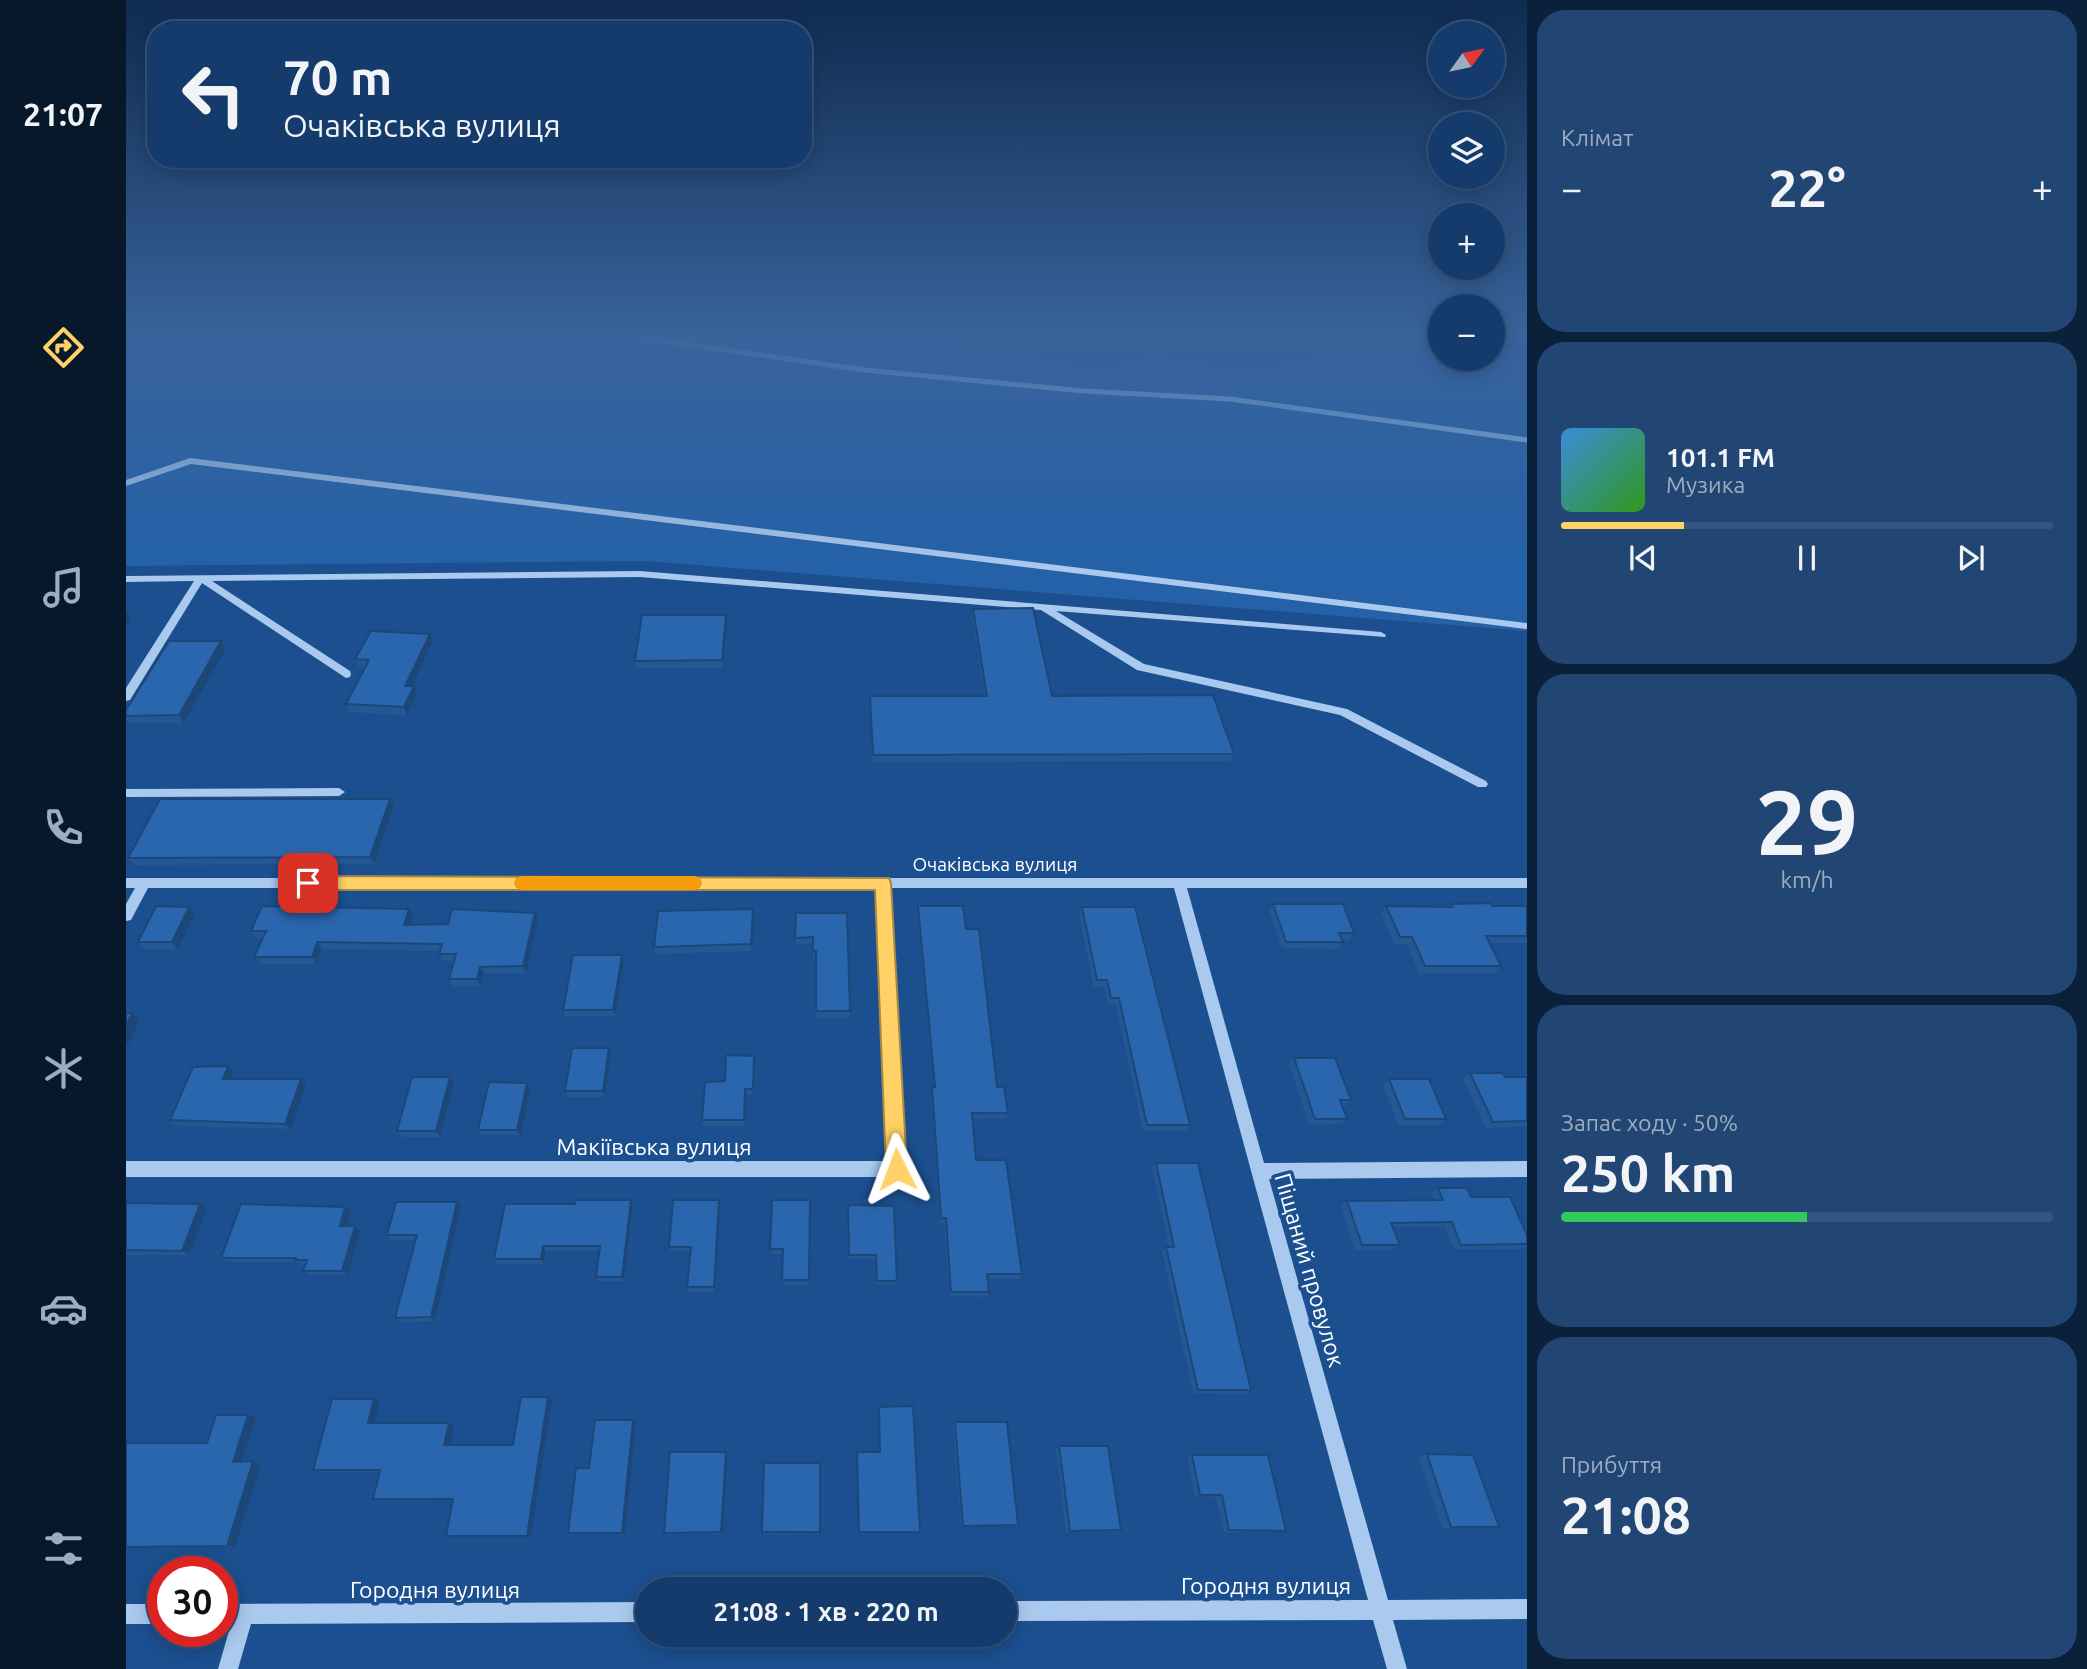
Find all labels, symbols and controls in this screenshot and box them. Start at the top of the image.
north arrow [1428,21,1505,98]
map controls [1428,21,1505,371]
icon: left [168,49,259,140]
text: 70 m [283,49,392,104]
text: 21:07 [23,96,103,132]
text: Очаківська вулиця [283,107,561,143]
button: layers [1428,112,1505,189]
text: Клімат [1561,125,1633,150]
text: 22° [1768,159,1846,217]
text: − [1561,167,1582,209]
text: + [2032,167,2053,209]
button: + [1428,203,1505,280]
button: − [1428,294,1505,371]
icon: directions [39,323,88,372]
text: 101.1 FM [1666,443,1775,472]
text: Музика [1666,472,1745,497]
icon: previous [1624,539,1662,577]
icon: pause [1788,539,1826,577]
icon: next [1952,539,1990,577]
icon: music [39,563,88,612]
text: 29 [1756,770,1858,872]
icon: phone [39,803,88,852]
pin [278,853,338,913]
street label: Очаківська вулиця [913,853,1077,875]
icon: arrive [289,864,327,902]
text: km/h [1780,867,1834,892]
icon: climate [39,1044,88,1093]
text: Запас ходу · 50% [1561,1110,1738,1135]
position arrow [860,1132,934,1206]
street label: Макіївська вулиця [556,1134,752,1159]
text: 250 km [1561,1144,1735,1202]
street label: Піщаний провулок [1270,1170,1350,1370]
icon: car [39,1284,88,1333]
text: Прибуття [1561,1452,1662,1477]
text: 21:08 [1561,1486,1691,1544]
icon: filters [39,1524,88,1573]
speed limit sign: 30 [147,1556,238,1647]
street label: Городня вулиця [1181,1573,1351,1598]
street label: Городня вулиця [350,1577,520,1602]
text: 21:08 · 1 хв · 220 m [713,1597,939,1626]

